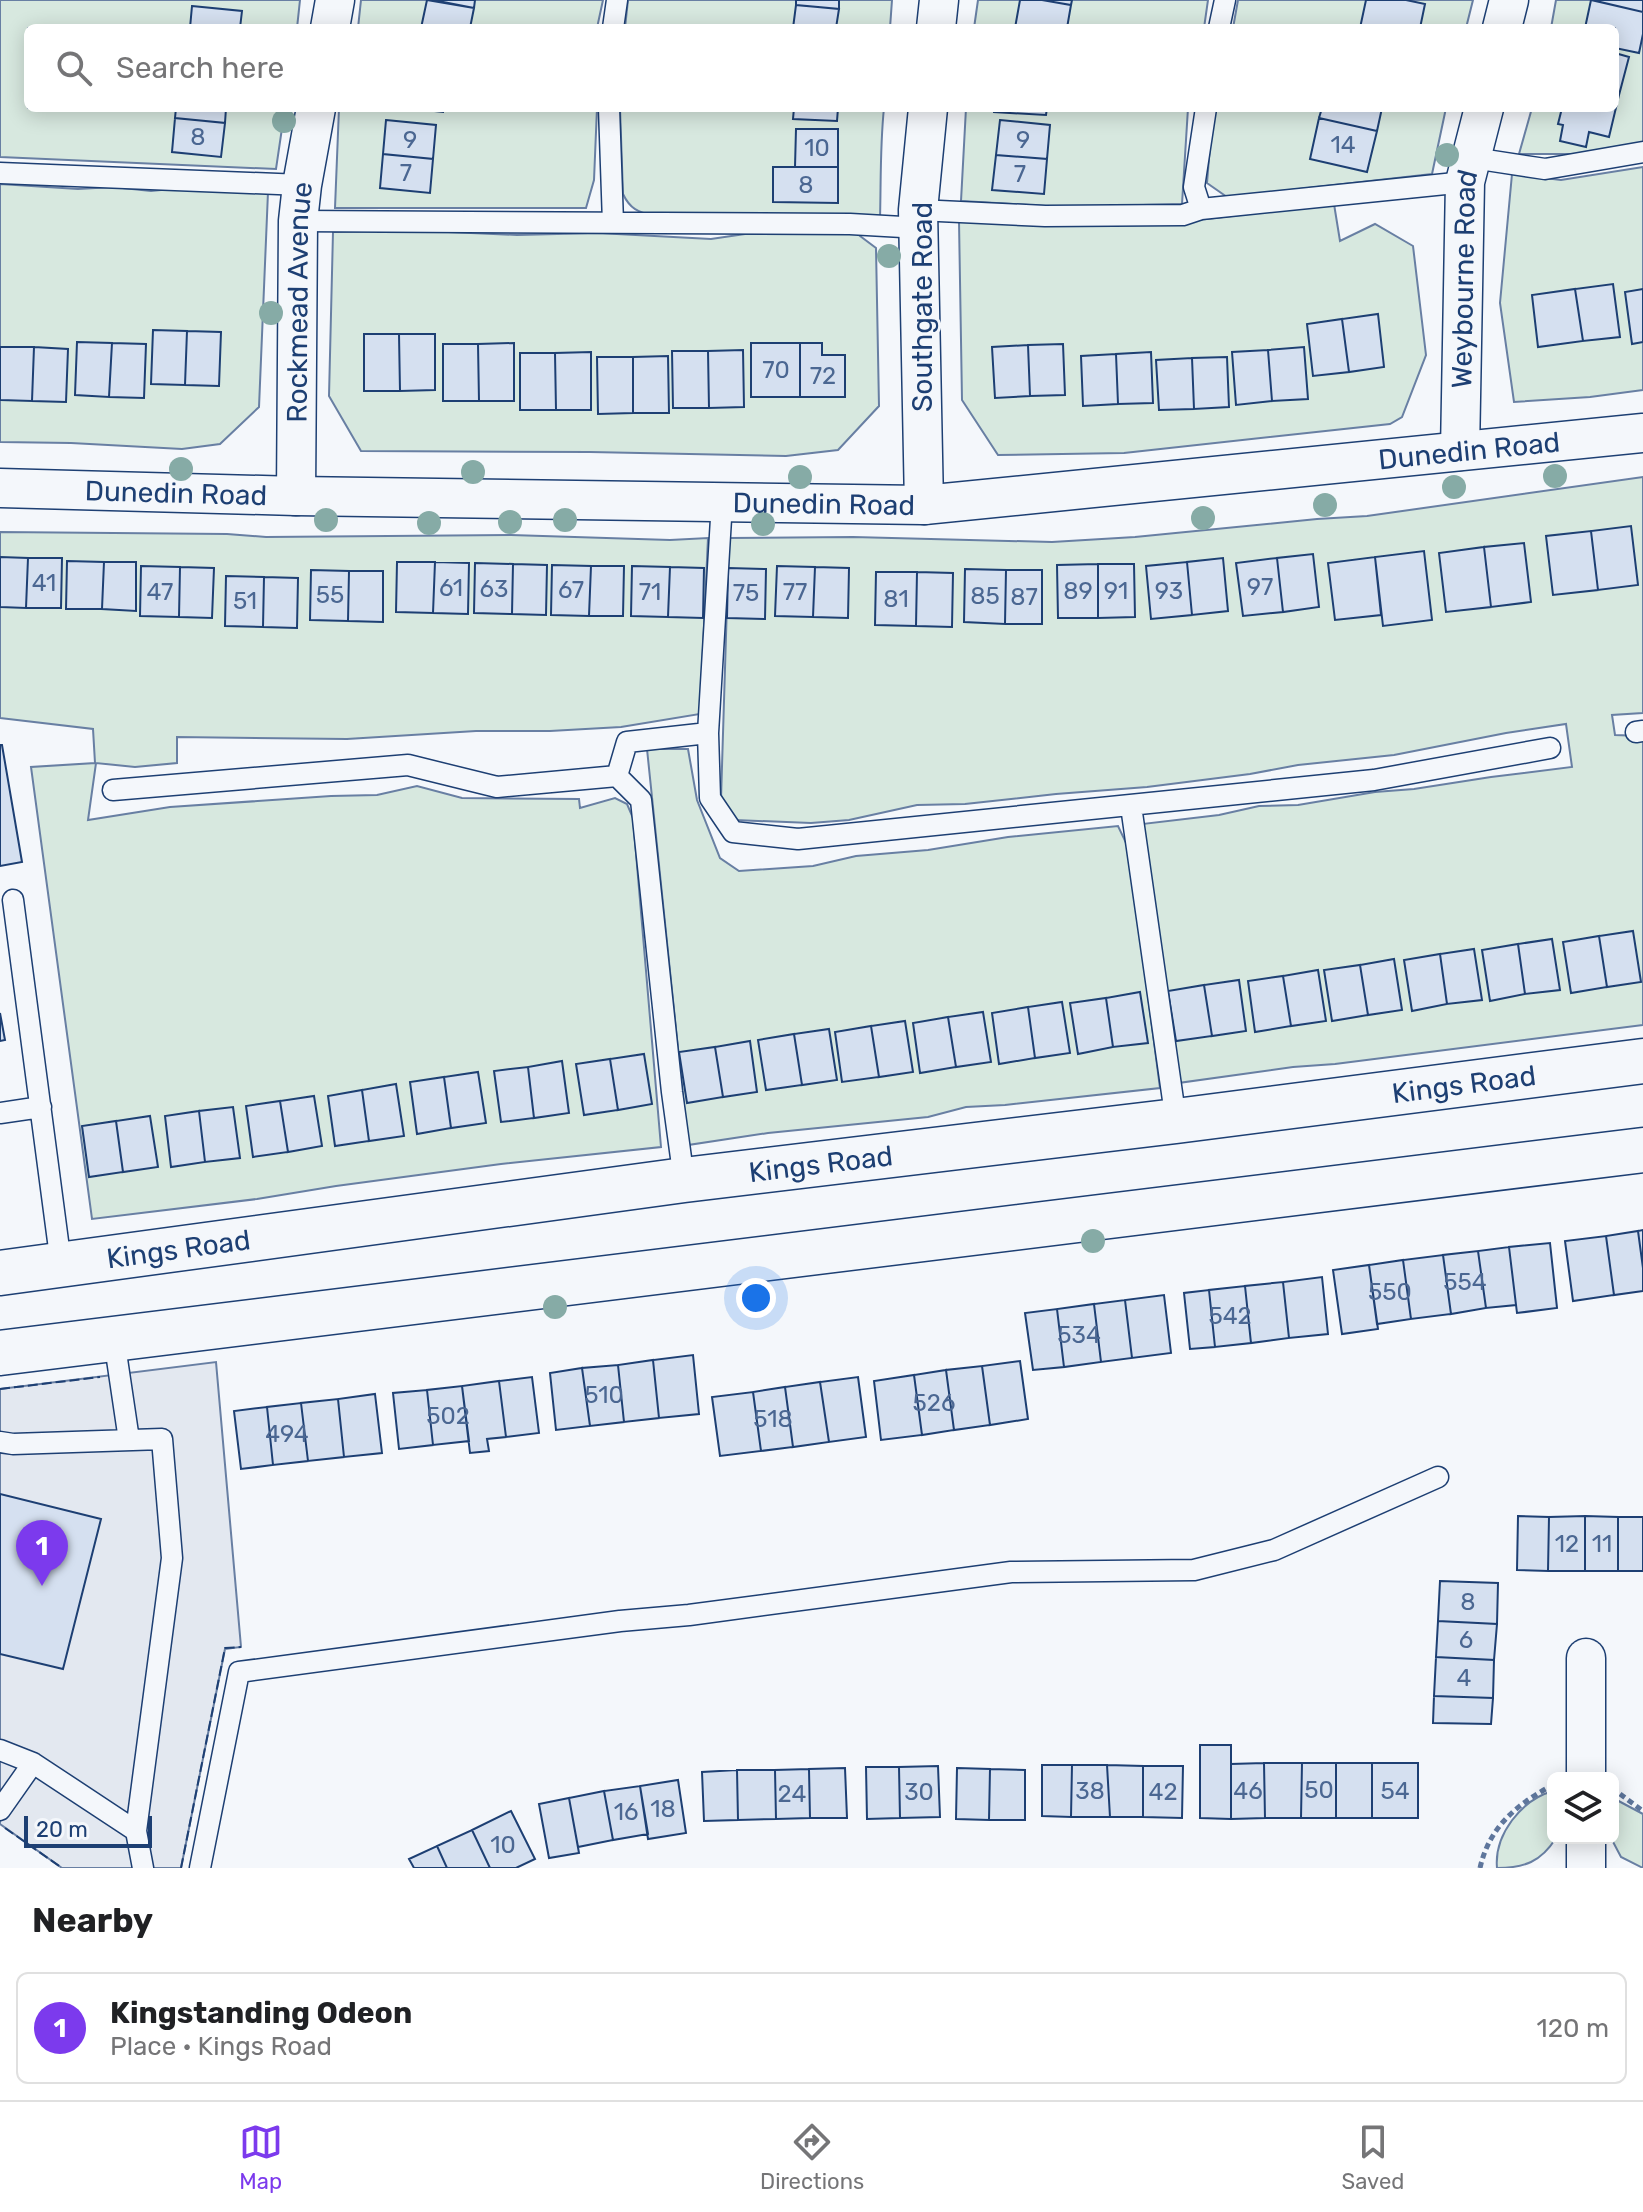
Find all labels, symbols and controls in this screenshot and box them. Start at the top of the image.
search box [24,24,1619,112]
icon: search [52,46,96,90]
text: Search here [116,50,284,86]
house number: 8 [190,123,206,151]
house number: 9 [403,126,417,154]
house number: 9 [1016,126,1030,154]
house number: 14 [1330,131,1356,159]
house number: 10 [804,134,830,162]
house number: 7 [400,159,412,187]
house number: 7 [1014,160,1026,188]
street label: Weybourne Road [1445,166,1485,389]
house number: 8 [798,171,814,199]
street label: Rockmead Avenue [281,180,319,423]
street label: Southgate Road [906,202,939,412]
house number: 70 [762,356,790,384]
house number: 72 [810,362,836,390]
street label: Dunedin Road [1377,425,1562,476]
street label: Dunedin Road [84,474,268,512]
street label: Dunedin Road [732,486,915,522]
house number: 41 [32,569,56,597]
house number: 97 [1247,573,1273,601]
house number: 61 [439,574,463,602]
house number: 63 [480,575,508,603]
house number: 67 [558,576,584,604]
house number: 89 [1063,577,1093,605]
house number: 91 [1104,577,1128,605]
house number: 93 [1155,577,1183,605]
house number: 47 [147,578,173,606]
house number: 71 [639,578,661,606]
house number: 77 [783,578,807,606]
house number: 75 [733,579,759,607]
house number: 55 [316,581,344,609]
house number: 85 [970,582,1000,610]
house number: 87 [1010,583,1038,611]
house number: 81 [883,585,909,613]
house number: 51 [233,587,257,615]
street label: Kings Road [1390,1059,1538,1110]
street label: Kings Road [747,1139,895,1189]
street label: Kings Road [104,1223,252,1275]
house number: 554 [1443,1268,1487,1296]
your location [736,1278,776,1318]
house number: 550 [1368,1278,1412,1306]
house number: 542 [1208,1302,1252,1330]
house number: 534 [1057,1321,1101,1349]
house number: 510 [584,1381,624,1409]
house number: 526 [913,1389,955,1417]
house number: 502 [426,1402,470,1430]
house number: 518 [753,1405,793,1433]
house number: 494 [265,1420,309,1448]
pin: 1 [16,1520,68,1586]
house number: 12 [1555,1530,1579,1558]
house number: 11 [1592,1530,1612,1558]
house number: 8 [1460,1588,1476,1616]
house number: 6 [1459,1626,1473,1654]
house number: 4 [1457,1664,1472,1692]
map controls [1547,1772,1619,1844]
button: layers [1547,1772,1619,1844]
house number: 50 [1304,1776,1334,1804]
house number: 38 [1075,1777,1105,1805]
house number: 46 [1233,1777,1263,1805]
house number: 54 [1380,1777,1410,1805]
house number: 30 [904,1778,934,1806]
house number: 42 [1149,1778,1178,1806]
house number: 24 [778,1780,806,1808]
house number: 18 [650,1795,676,1823]
house number: 16 [614,1798,638,1826]
scale bar [24,1812,152,1848]
text: 20 m [36,1816,88,1843]
house number: 10 [490,1831,516,1859]
text: Nearby [32,1900,153,1941]
text: Kingstanding Odeon [110,1995,412,2031]
text: 1 [54,2013,66,2044]
text: 120 m [1537,2013,1609,2044]
text: Place · Kings Road [110,2031,332,2062]
tab: Map [239,2120,283,2195]
tab: Directions [760,2120,864,2195]
tab: Saved [1342,2120,1404,2195]

